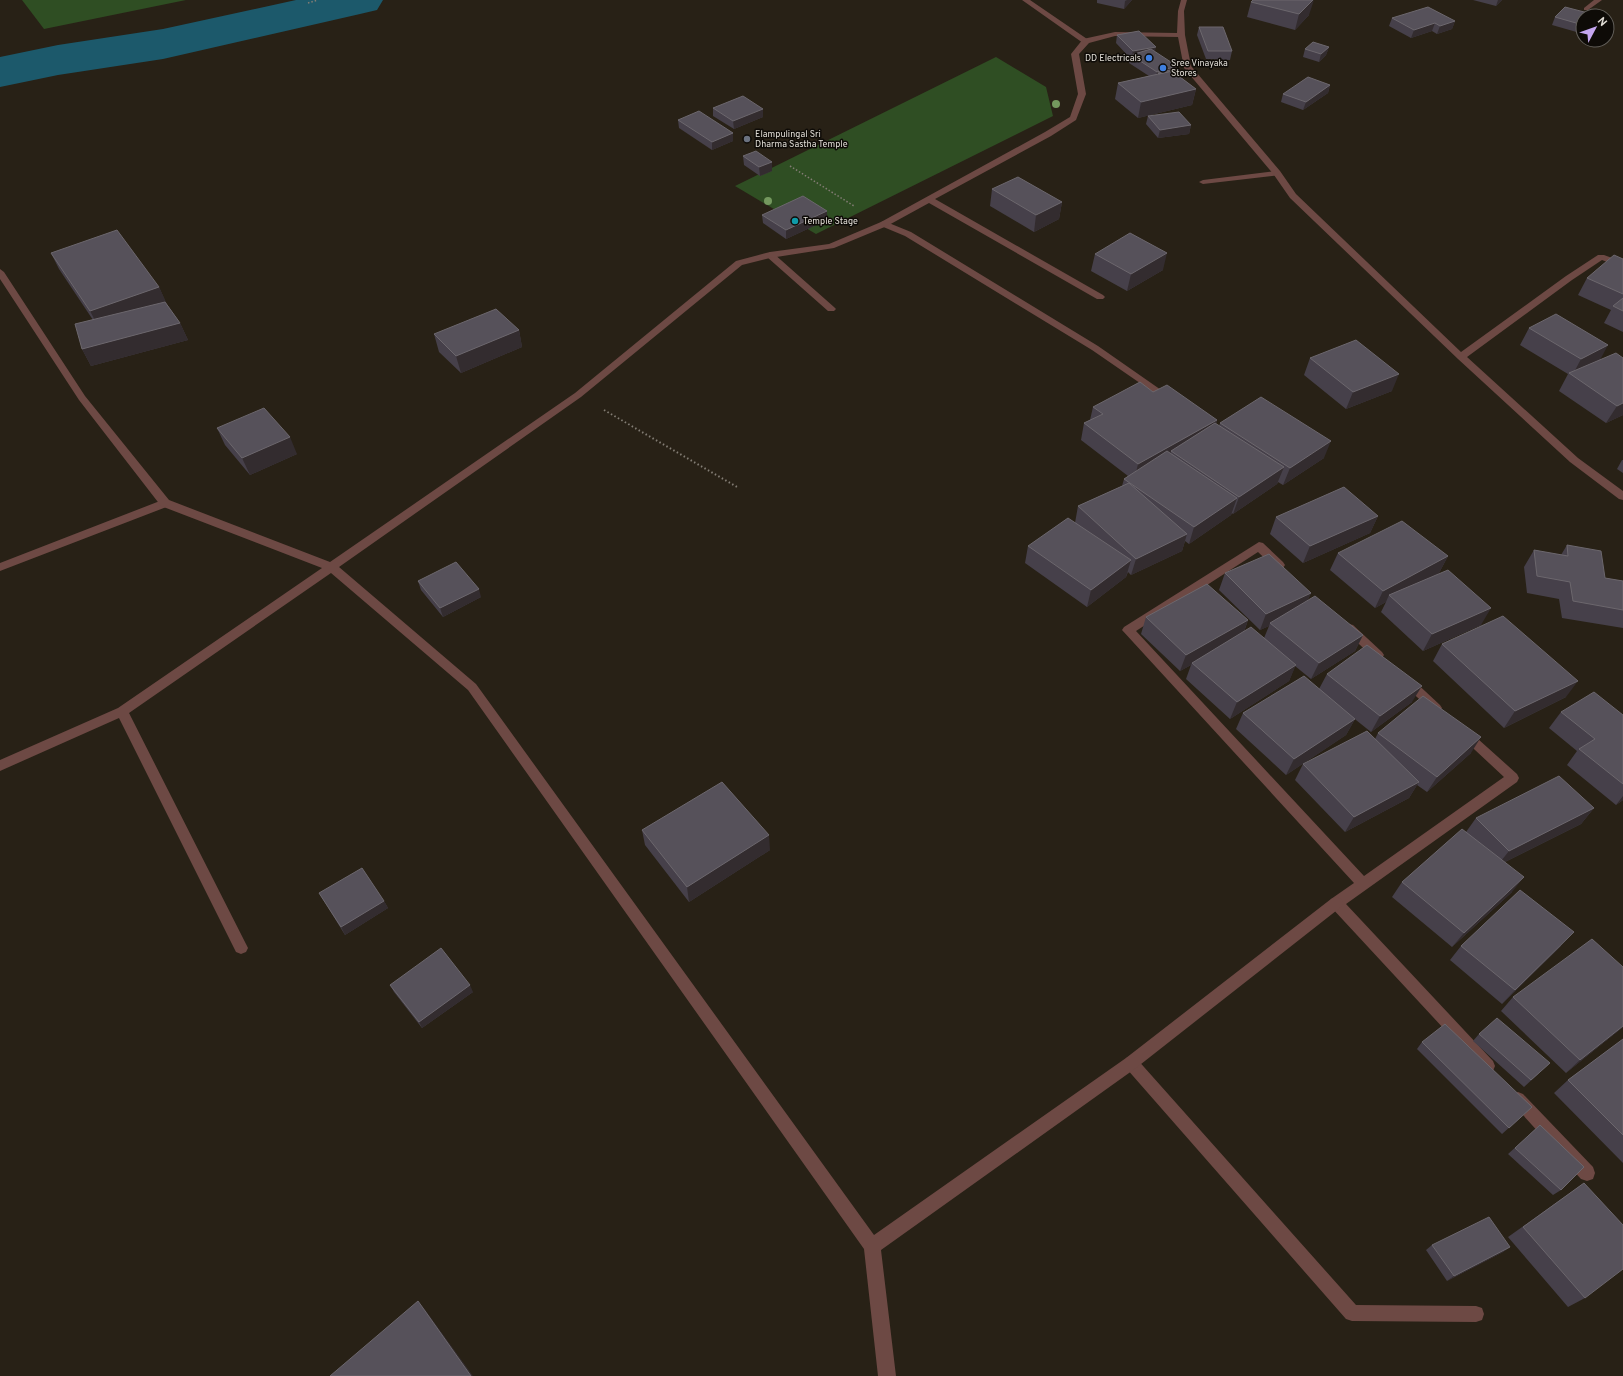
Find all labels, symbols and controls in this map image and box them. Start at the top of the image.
north arrow [1575,8,1615,48]
text: N [1594,15,1610,30]
place label: DD Electricals [1085,53,1141,64]
marker: DD Electricals [1144,53,1154,63]
place label: Sree Vinayaka Stores [1171,58,1228,79]
marker: Sree Vinayaka Stores [1158,63,1168,73]
place label: Elampulingal Sri Dharma Sastha Temple [755,129,848,150]
marker: Elampulingal Sri Dharma Sastha Temple [742,134,752,144]
marker: Temple Stage [790,216,800,226]
place label: Temple Stage [803,216,858,227]

